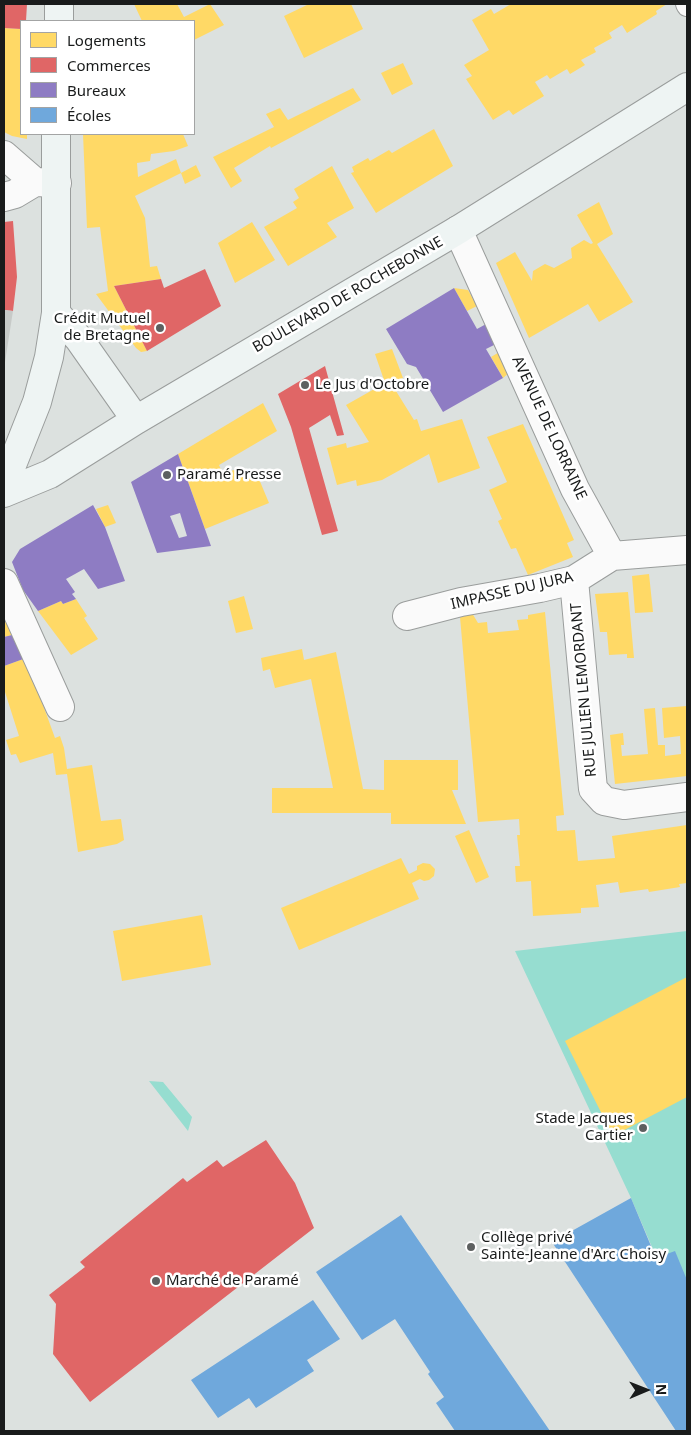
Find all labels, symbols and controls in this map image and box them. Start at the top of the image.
legend [20,20,195,135]
text: Logements [67,30,146,50]
text: Commerces [67,55,151,75]
text: Bureaux [67,80,126,100]
text: Écoles [67,105,111,125]
street label: BOULEVARD DE ROCHEBONNE [250,233,446,357]
place label: Crédit Mutuel de Bretagne [54,310,150,345]
marker: Crédit Mutuel de Bretagne [154,322,166,334]
street label: AVENUE DE LORRAINE [508,353,590,503]
place label: Le Jus d'Octobre [315,376,429,394]
marker: Le Jus d'Octobre [299,379,311,391]
place label: Paramé Presse [177,466,281,484]
marker: Paramé Presse [161,469,173,481]
street label: IMPASSE DU JURA [449,568,575,614]
street label: RUE JULIEN LEMORDANT [567,602,601,778]
place label: Stade Jacques Cartier [536,1110,633,1145]
marker: Stade Jacques Cartier [637,1122,649,1134]
place label: Collège privé Sainte-Jeanne d'Arc Choisy [481,1229,666,1264]
marker: Collège privé Sainte-Jeanne d'Arc Choisy [465,1241,477,1253]
place label: Marché de Paramé [166,1272,299,1290]
marker: Marché de Paramé [150,1275,162,1287]
north arrow [621,1365,671,1415]
text: N [652,1384,671,1396]

